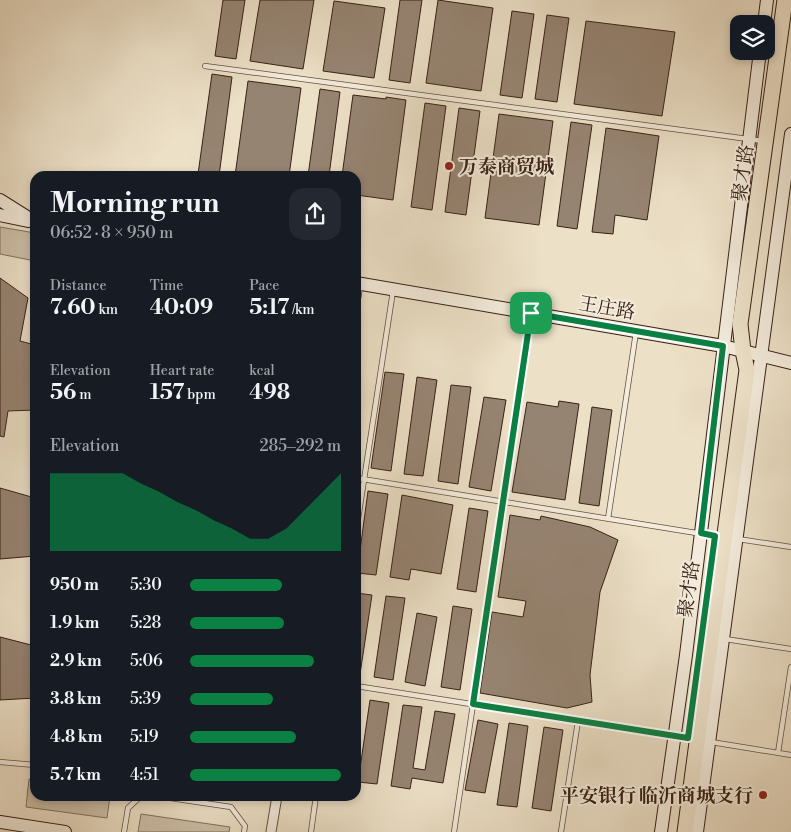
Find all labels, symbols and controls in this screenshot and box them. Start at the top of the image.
map controls [730,15,775,60]
button: layers [730,15,775,60]
street label: 聚才路 [727,143,759,203]
place label: 万泰商贸城 [459,155,554,179]
marker: 万泰商贸城 [443,160,455,172]
text: Morning run [50,186,219,221]
button: share [289,188,341,240]
text: 06:52 · 8 × 950 m [50,223,173,243]
text: Distance [50,277,107,295]
text: Time [150,277,183,295]
text: Pace [249,277,279,295]
street label: 王庄路 [577,291,637,325]
pin [510,292,552,334]
text: 7.60 [50,295,96,321]
text: 40:09 [150,295,213,321]
text: 5:17 [249,295,289,321]
icon: arrive [517,299,545,327]
text: km [96,301,118,319]
text: /km [289,301,315,319]
text: Elevation [50,362,111,380]
text: Heart rate [150,362,214,380]
text: kcal [249,362,275,380]
text: 56 [50,380,76,406]
text: 157 [150,380,184,406]
text: 498 [249,380,290,406]
text: m [76,386,91,404]
text: bpm [184,386,216,404]
text: Elevation [50,436,119,456]
text: 285–292 m [259,436,341,456]
street label: 聚才路 [673,559,705,619]
text: 950 m [50,575,99,595]
text: 5:30 [130,575,162,595]
text: 1.9 km [50,613,99,633]
text: 5:28 [130,613,161,633]
text: 2.9 km [50,651,101,671]
text: 5:06 [130,651,163,671]
text: 3.8 km [50,689,101,709]
text: 5:39 [130,689,161,709]
text: 4.8 km [50,727,102,747]
text: 5:19 [130,727,158,747]
text: 5.7 km [50,765,101,785]
text: 4:51 [130,765,159,785]
place label: 平安银行 临沂商城支行 [560,784,753,808]
marker: 平安银行 临沂商城支行 [757,789,769,801]

